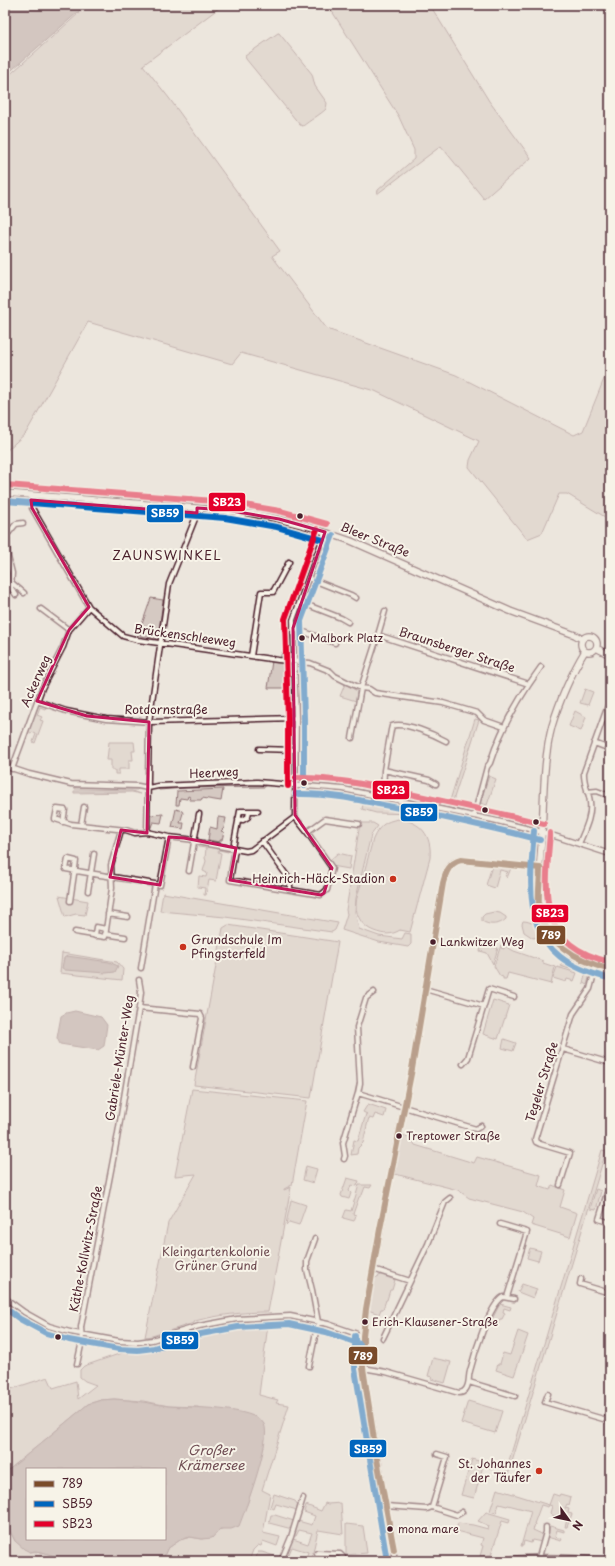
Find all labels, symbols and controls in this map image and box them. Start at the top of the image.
line badge: SB23 [208,492,246,512]
text: SB23 [213,493,241,510]
line badge: SB59 [146,504,184,523]
text: SB59 [151,504,179,521]
unlabelled marker [295,511,305,521]
street label: Bleer Straße [338,517,413,561]
district label: ZAUNSWINKEL [112,545,222,564]
street label: Brückenschleeweg [133,619,237,651]
street label: Braunsberger Straße [397,622,518,676]
place label: Malbork Platz [310,629,383,646]
marker: Malbork Platz [297,633,307,643]
street label: Ackerweg [16,652,55,710]
street label: Rotdornstraße [124,700,208,718]
street label: Heerweg [189,762,239,782]
unlabelled marker [299,778,309,788]
line badge: SB23 [372,780,410,800]
text: SB23 [377,781,405,798]
line badge: SB59 [400,803,438,822]
text: SB59 [405,803,433,820]
unlabelled marker [480,805,490,815]
unlabelled marker [531,817,541,827]
place label: Heinrich-Häck-Stadion [252,869,385,887]
marker: Heinrich-Häck-Stadion [388,874,398,884]
line badge: SB23 [531,904,569,923]
text: SB23 [536,904,564,921]
line badge: 789 [536,925,566,945]
text: 789 [541,926,561,943]
place label: Grundschule Im Pfingsterfeld [191,930,282,962]
place label: Lankwitzer Weg [440,933,524,950]
marker: Lankwitzer Weg [428,937,438,947]
marker: Grundschule Im Pfingsterfeld [178,942,188,952]
street label: Gabriele-Münter-Weg [100,993,138,1122]
street label: Tegeler Straße [520,1039,562,1124]
place label: Treptower Straße [406,1127,500,1144]
marker: Treptower Straße [394,1131,404,1141]
street label: Käthe-Kollwitz-Straße [64,1184,106,1314]
park label: Kleingartenkolonie Grüner Grund [162,1242,270,1274]
place label: Erich-Klausener-Straße [372,1313,498,1330]
marker: Erich-Klausener-Straße [360,1317,370,1327]
line badge: SB59 [161,1331,199,1350]
text: SB59 [166,1331,194,1348]
unlabelled marker [53,1332,63,1342]
line badge: 789 [348,1346,378,1365]
text: 789 [353,1347,373,1364]
line badge: SB59 [349,1439,387,1458]
water label: Großer Krämersee [178,1440,245,1474]
text: SB59 [354,1440,382,1457]
place label: St. Johannes der Täufer [458,1454,532,1486]
marker: St. Johannes der Täufer [534,1466,544,1476]
legend [26,1468,166,1540]
text: 789 [62,1474,83,1492]
text: SB59 [62,1494,93,1512]
north arrow [549,1500,589,1540]
text: SB23 [62,1514,93,1532]
text: N [568,1517,587,1534]
place label: mona mare [398,1520,459,1537]
marker: mona mare [385,1524,395,1534]

